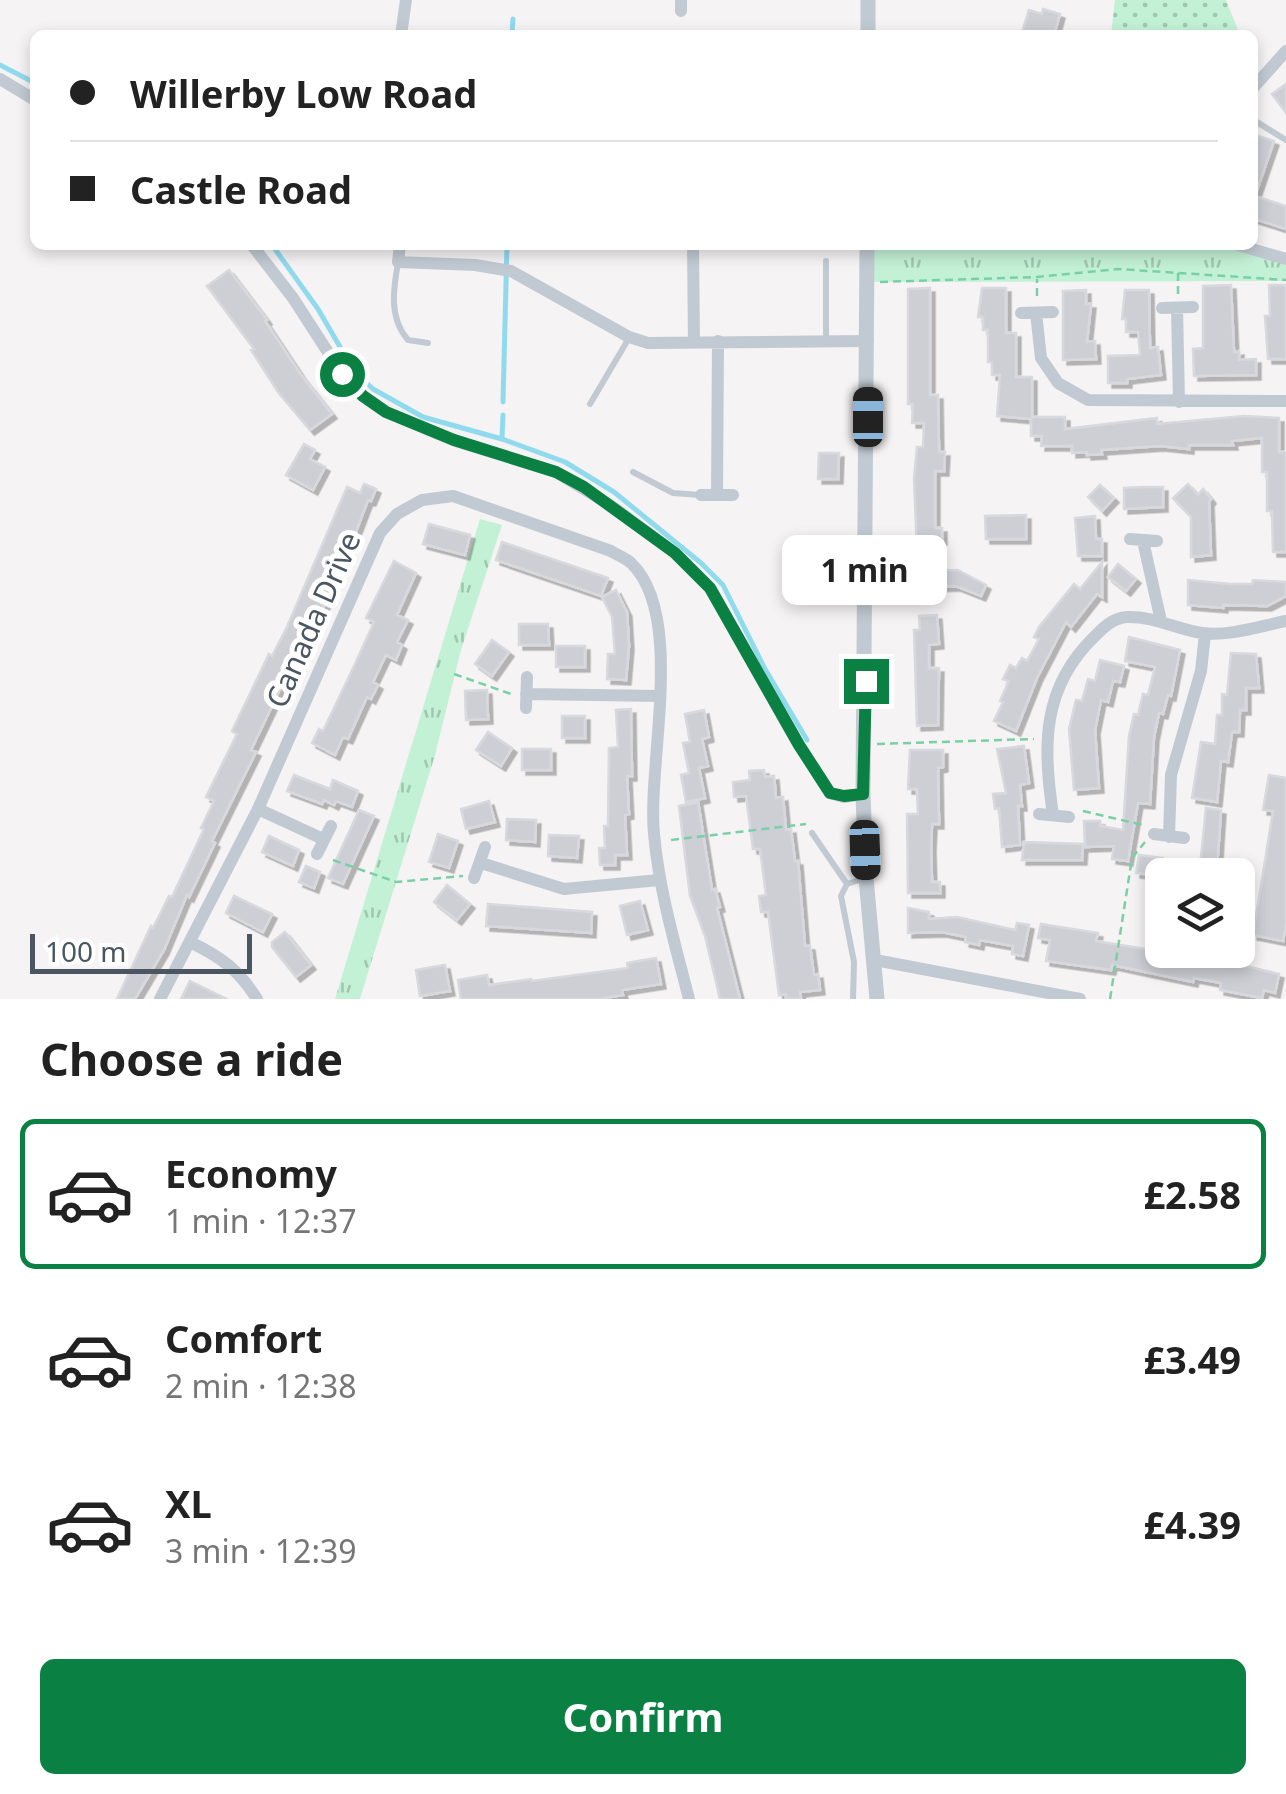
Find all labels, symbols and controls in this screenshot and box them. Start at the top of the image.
text: Willerby Low Road [130,67,477,119]
text: Castle Road [130,163,352,215]
route start [320,352,365,397]
car [853,387,883,447]
street label: Canada Drive [256,525,370,714]
callout: 1 min [784,536,948,606]
text: 1 min [820,548,909,591]
route end [844,659,889,704]
car [849,819,881,881]
map controls [1145,858,1255,968]
button: layers [1145,858,1255,968]
scale bar [30,929,252,974]
text: 100 m [45,932,127,970]
text: Choose a ride [40,1028,343,1089]
text: Economy [165,1147,337,1199]
icon: car [45,1149,135,1239]
text: £2.58 [1143,1168,1241,1220]
text: 1 min · 12:37 [165,1199,357,1242]
text: Comfort [165,1312,322,1364]
icon: car [45,1314,135,1404]
text: £3.49 [1143,1333,1241,1385]
text: 2 min · 12:38 [165,1364,357,1407]
text: XL [165,1477,212,1529]
icon: car [45,1479,135,1569]
text: £4.39 [1143,1498,1241,1550]
text: 3 min · 12:39 [165,1529,357,1572]
button: Confirm [40,1659,1246,1774]

